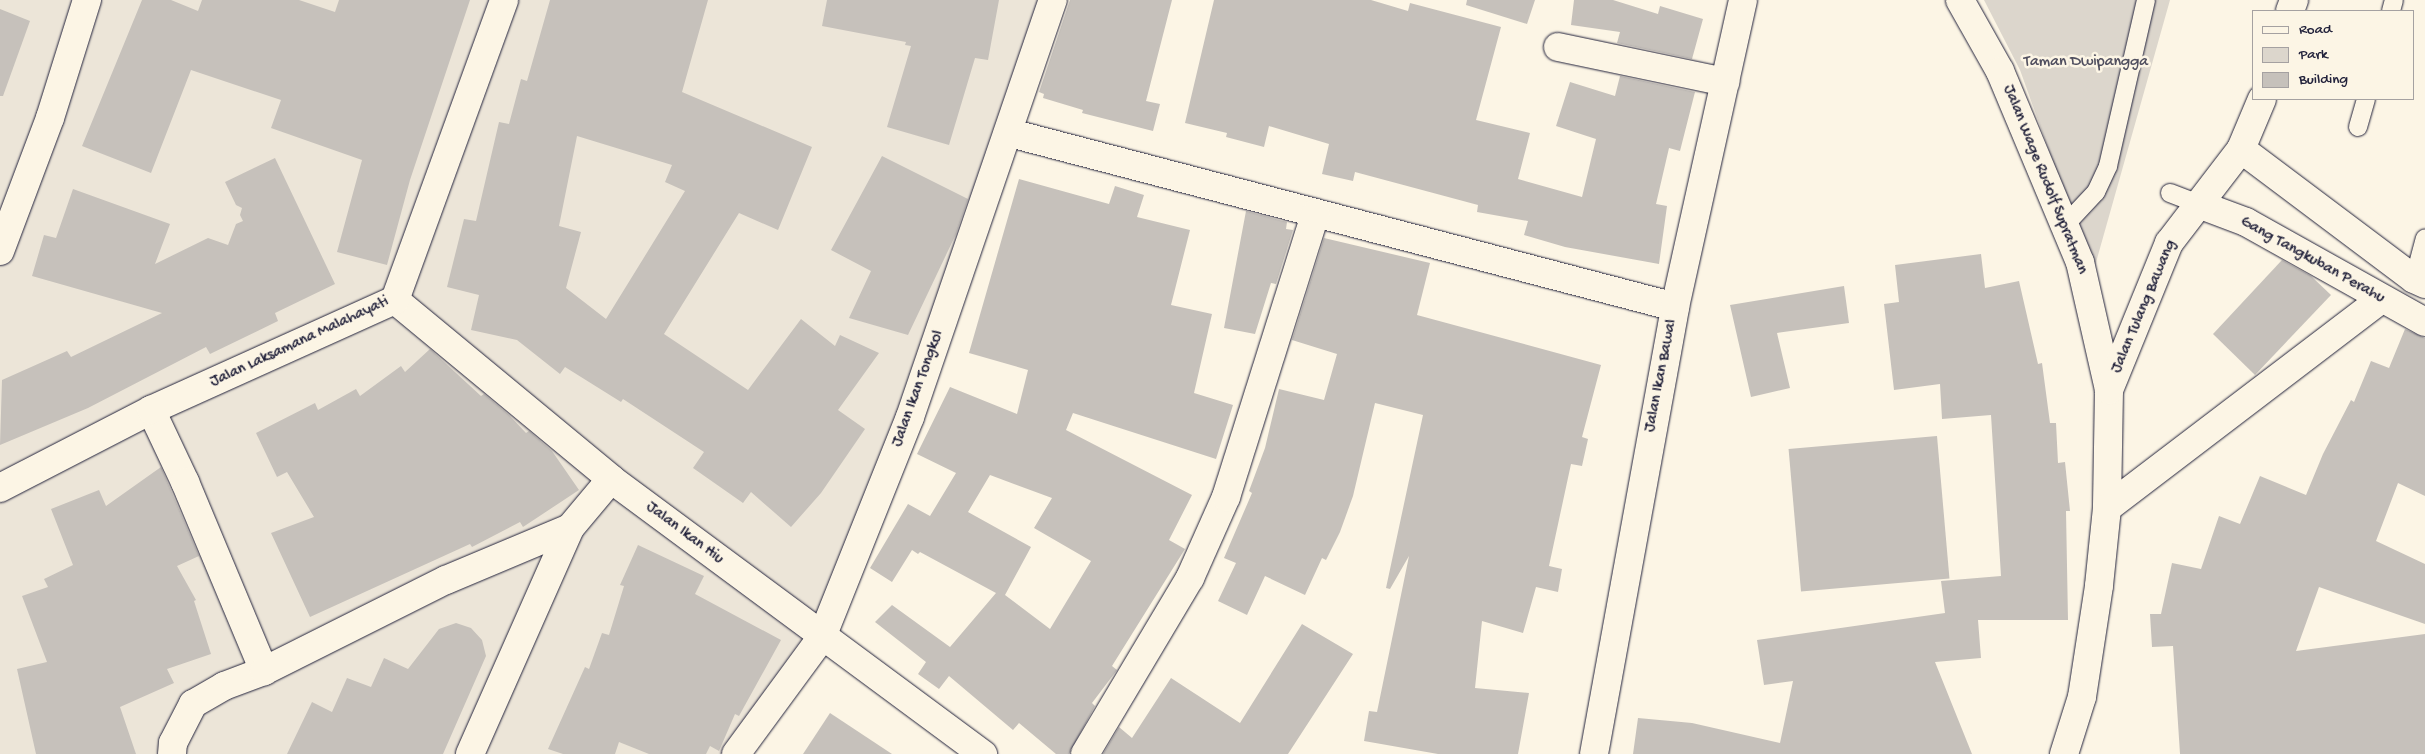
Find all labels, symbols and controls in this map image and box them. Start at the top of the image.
legend [2252,10,2415,100]
text: Road [2299,21,2332,39]
text: Park [2299,46,2328,64]
park label: Taman Dwipangga [2024,53,2148,73]
text: Building [2299,71,2348,89]
street label: Jalan Wage Rudolf Supratman [1997,83,2091,277]
street label: Gang Tangkuban Perahu [2236,213,2388,309]
street label: Jalan Tulang Bawang [2108,238,2182,376]
street label: Jalan Laksamana Malahayati [208,293,392,393]
street label: Jalan Ikan Bawal [1642,318,1682,434]
street label: Jalan Ikan Tongkol [889,328,949,450]
street label: Jalan Ikan Hiu [641,498,727,570]

